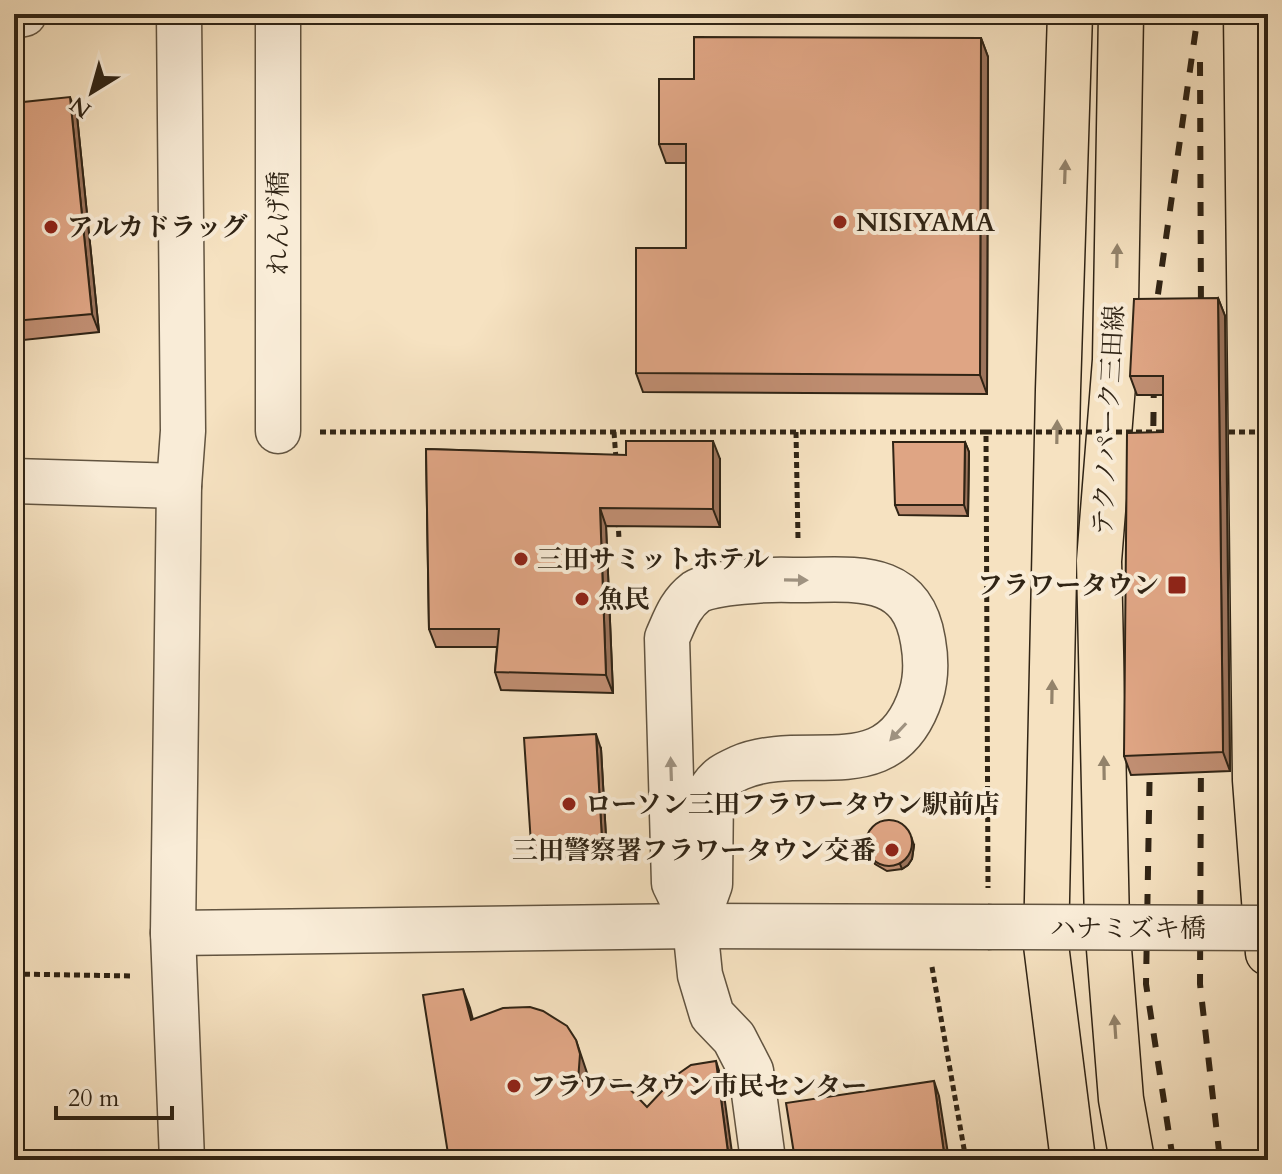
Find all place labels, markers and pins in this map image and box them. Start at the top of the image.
place label: NISIYAMA [856,205,995,240]
place label: アルカドラッグ [67,210,247,245]
marker: NISIYAMA [831,213,849,231]
marker: アルカドラッグ [42,218,60,236]
place label: 三田サミットホテル [537,542,769,577]
marker: 三田サミットホテル [512,550,530,568]
place label: フラワータウン [977,568,1159,603]
marker: フラワータウン [1166,574,1188,596]
place label: 魚民 [598,582,650,617]
marker: 魚民 [573,590,591,608]
place label: ローソン三田フラワータウン駅前店 [585,787,1000,822]
marker: ローソン三田フラワータウン駅前店 [560,795,578,813]
place label: 三田警察署フラワータウン交番 [512,833,876,868]
marker: 三田警察署フラワータウン交番 [883,841,901,859]
place label: フラワータウン市民センター [530,1069,867,1104]
marker: フラワータウン市民センター [505,1077,523,1095]

